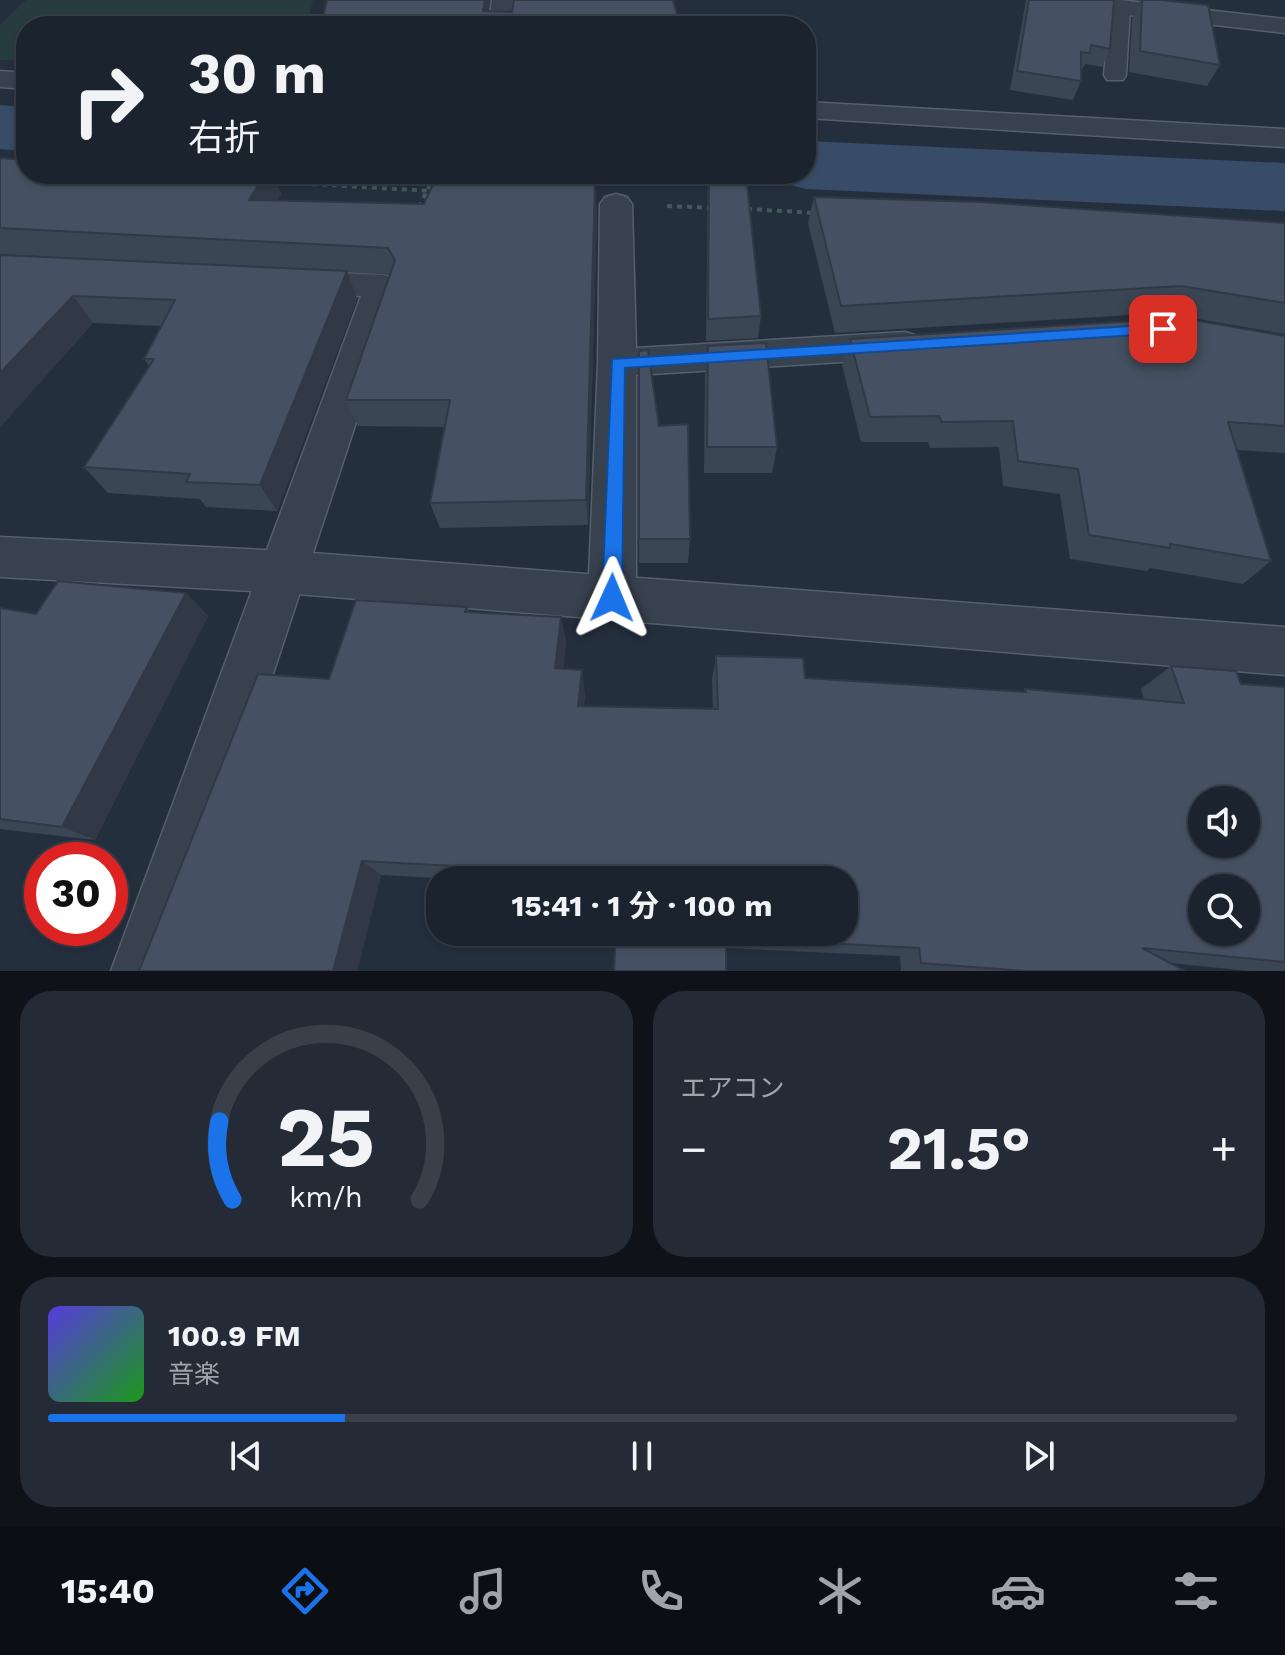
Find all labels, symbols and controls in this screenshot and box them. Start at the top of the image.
text: 30 m [188,41,326,107]
icon: right [56,48,160,152]
text: 右折 [188,117,260,159]
pin [1129,295,1197,363]
icon: arrive [1141,307,1185,351]
position arrow [570,556,654,640]
map controls [1188,786,1260,946]
button: sound [1188,786,1260,858]
speed limit sign: 30 [24,842,128,946]
button: search [1188,874,1260,946]
text: 15:41 · 1 分 · 100 m [511,888,773,923]
text: エアコン [681,1073,785,1103]
text: 25 [277,1089,375,1186]
text: 21.5° [887,1113,1031,1184]
text: − [681,1123,707,1175]
text: + [1210,1123,1237,1175]
text: km/h [289,1180,363,1214]
text: 100.9 FM [168,1318,301,1353]
text: 音楽 [168,1359,220,1389]
icon: previous [224,1434,268,1478]
icon: pause [620,1434,664,1478]
icon: next [1017,1434,1061,1478]
icon: directions [277,1563,333,1619]
icon: music [455,1563,511,1619]
icon: phone [633,1563,689,1619]
icon: climate [812,1563,868,1619]
icon: car [990,1563,1046,1619]
icon: filters [1168,1563,1224,1619]
text: 15:40 [61,1570,155,1612]

